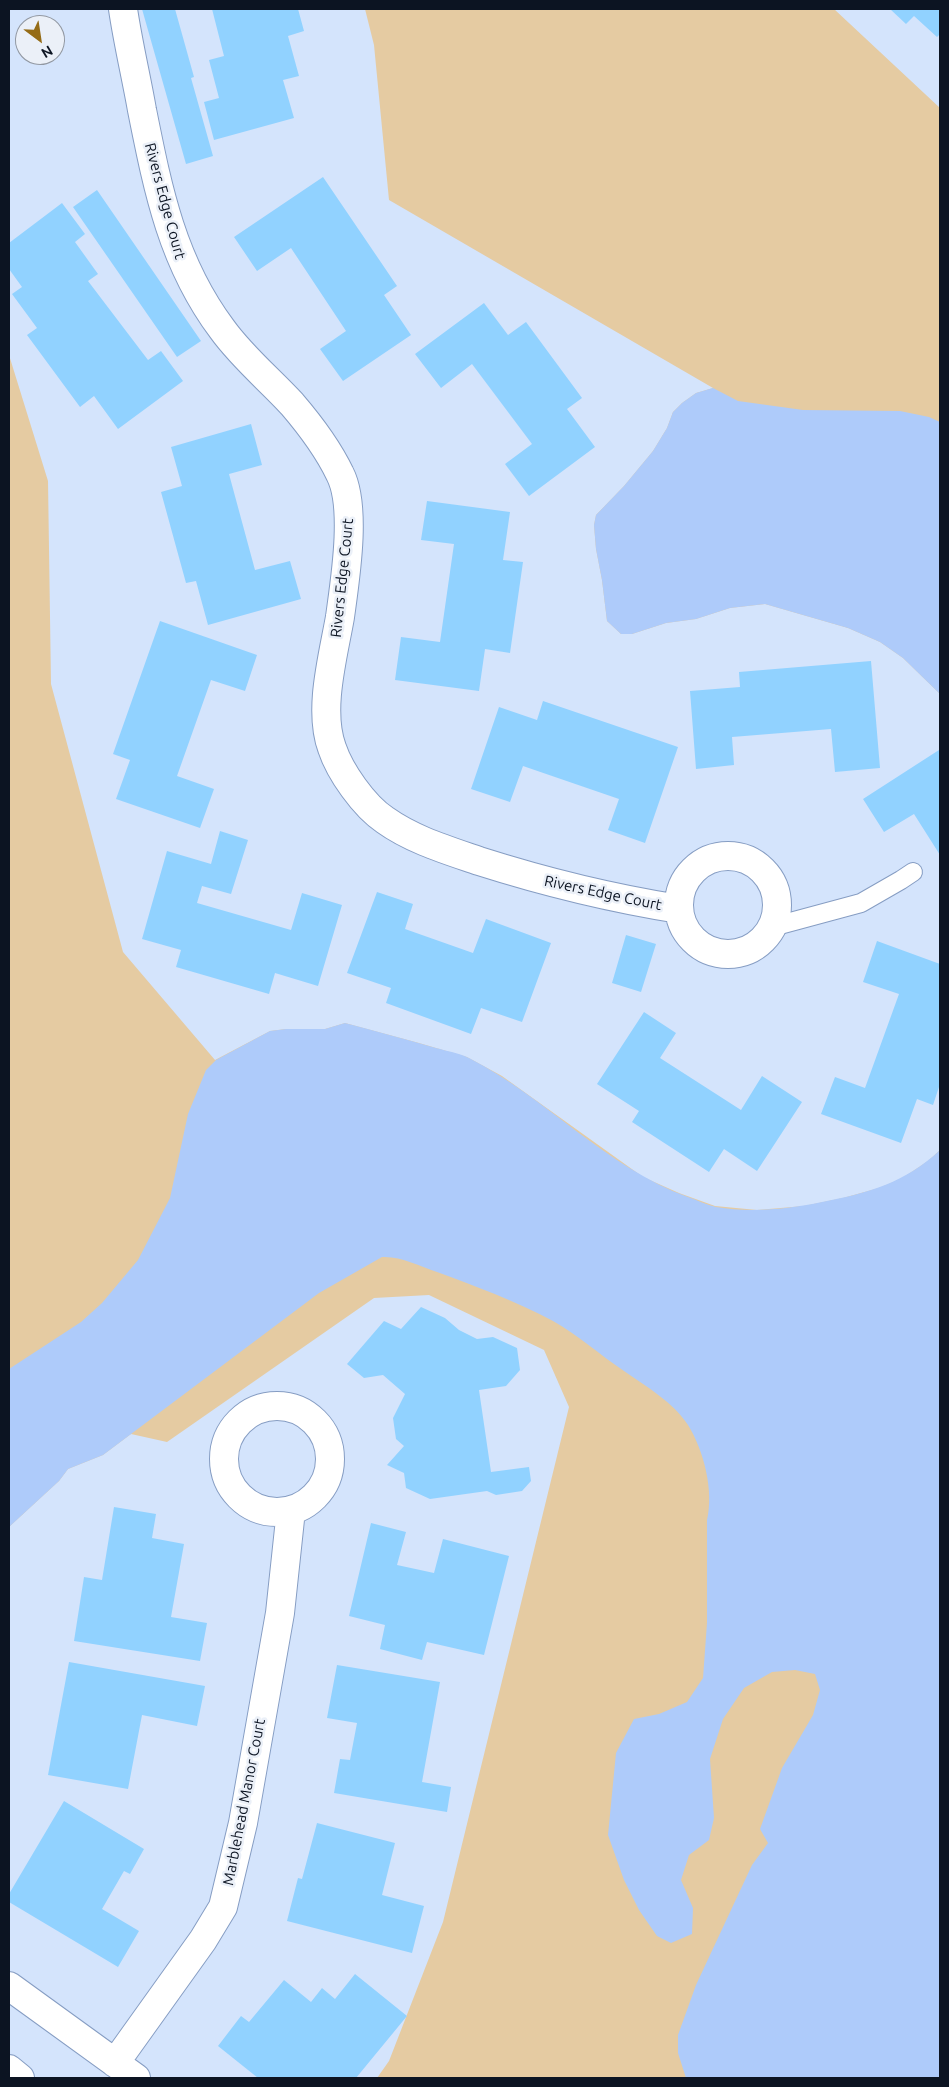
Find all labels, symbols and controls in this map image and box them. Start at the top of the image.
north arrow [15,15,65,65]
text: N [39,42,56,62]
street label: Rivers Edge Court [141,141,189,261]
street label: Rivers Edge Court [327,518,357,638]
street label: Rivers Edge Court [543,872,663,914]
street label: Marblehead Manor Court [219,1717,269,1887]

